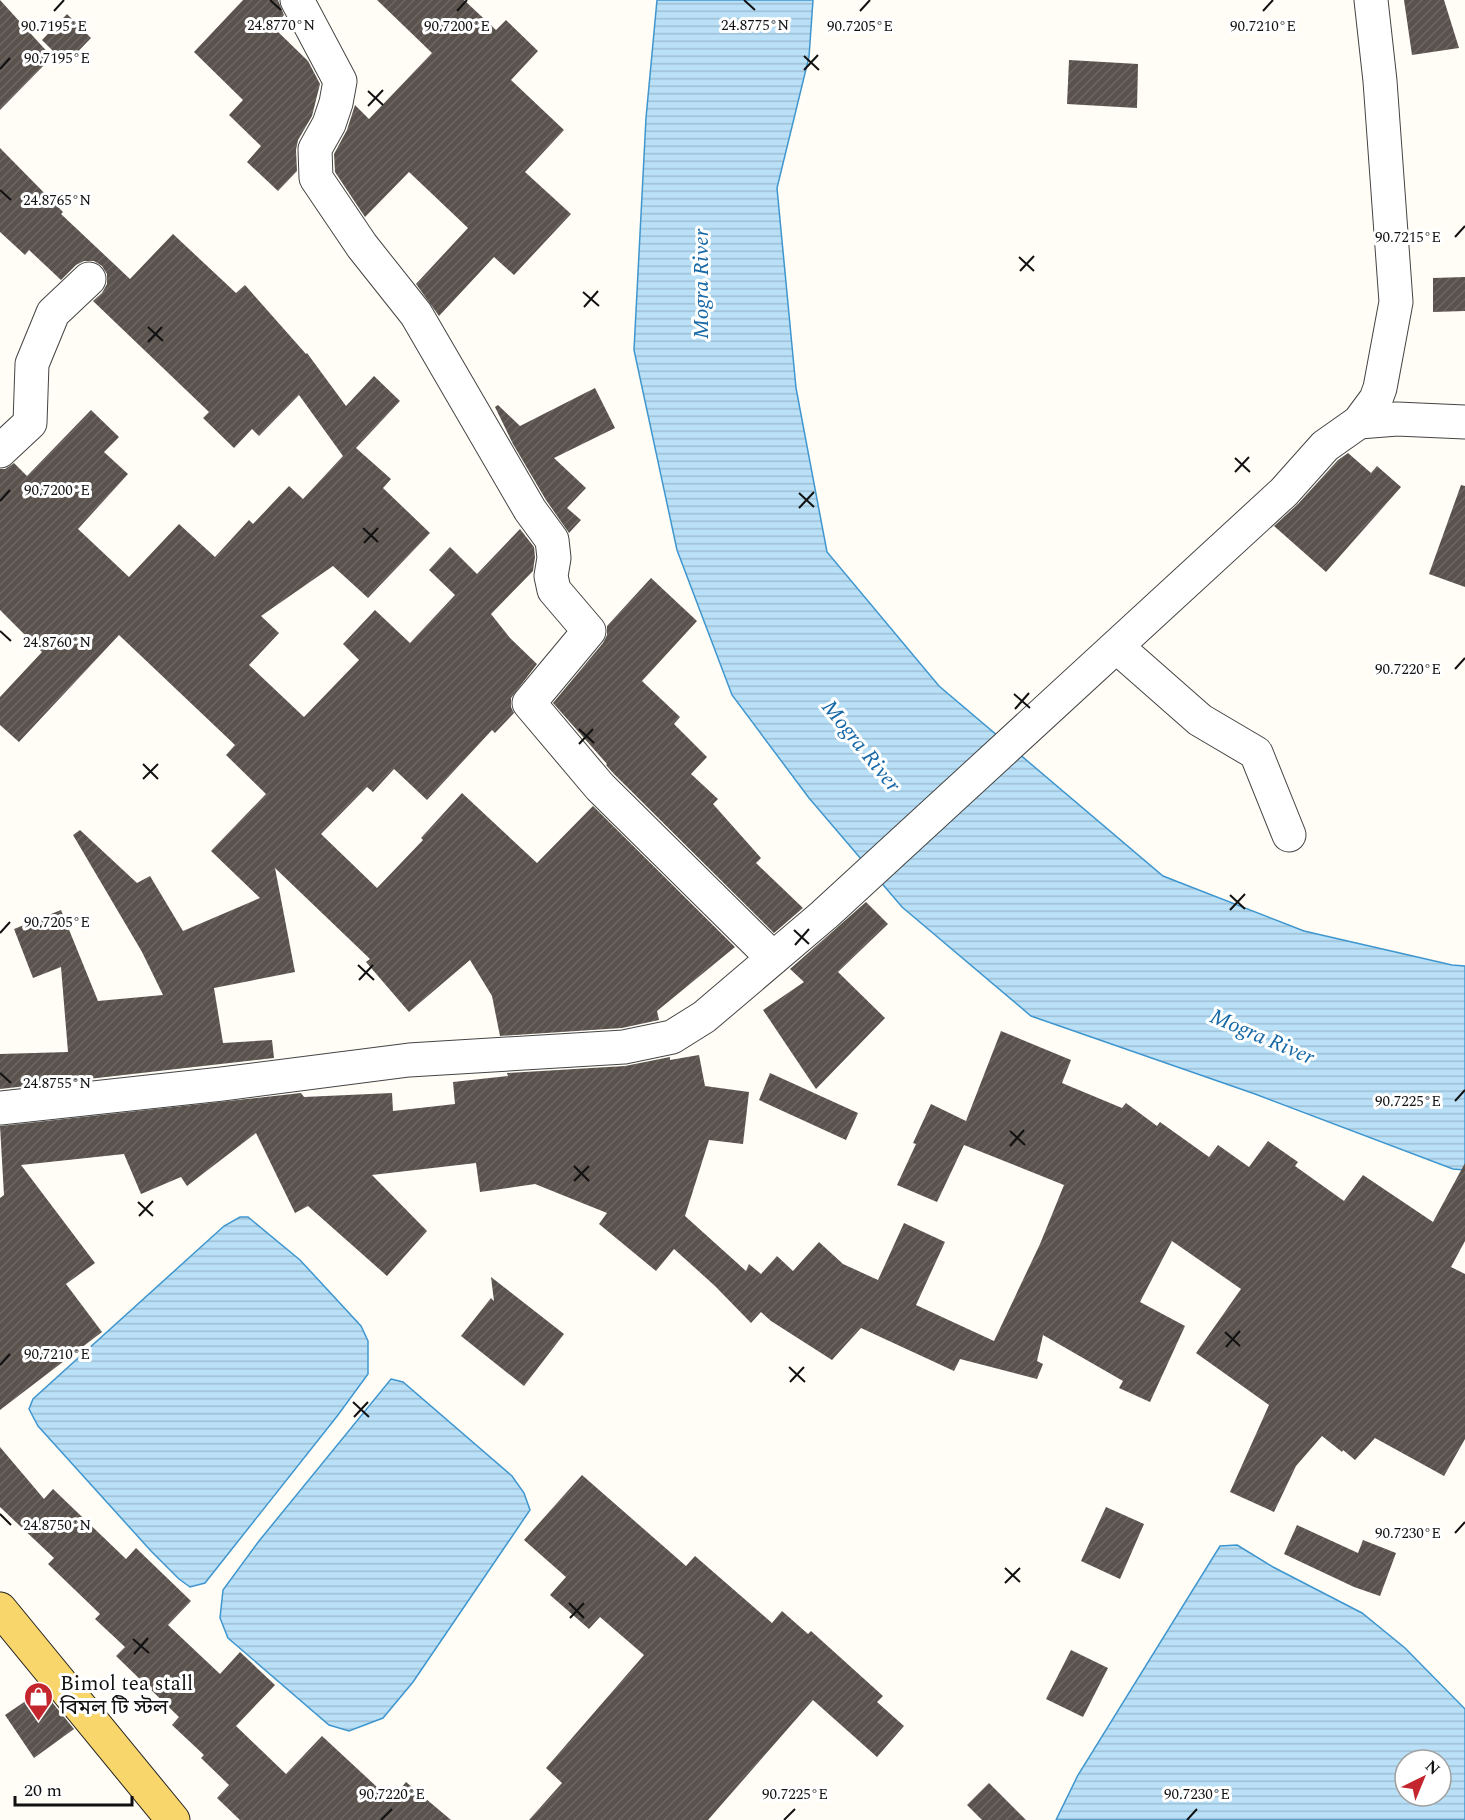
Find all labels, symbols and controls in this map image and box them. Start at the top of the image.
text: 24.8770°N [247,14,315,37]
text: 24.8775°N [721,14,789,37]
text: 90.7195°E [21,15,87,38]
text: 90.7200°E [424,15,490,38]
text: 90.7205°E [827,15,893,38]
text: 90.7210°E [1230,15,1296,38]
text: 90.7195°E [24,47,90,70]
text: 24.8765°N [23,189,91,212]
text: 90.7215°E [1375,226,1441,249]
water label: Mogra River [685,228,718,339]
text: 90.7200°E [24,479,90,502]
text: 24.8760°N [23,631,91,654]
text: 90.7220°E [1375,658,1441,681]
water label: Mogra River [813,693,909,800]
text: 90.7205°E [24,911,90,934]
water label: Mogra River [1205,1000,1320,1074]
text: 24.8755°N [23,1072,91,1095]
text: 90.7225°E [1375,1090,1441,1113]
text: 90.7210°E [24,1343,90,1366]
text: 24.8750°N [23,1514,91,1537]
text: 90.7230°E [1375,1522,1441,1545]
place label: Bimol tea stall বিমল টি স্টল [59,1668,193,1724]
shop icon: Bimol tea stall বিমল টি স্টল [23,1680,55,1722]
north arrow [1393,1748,1453,1808]
text: N [1420,1755,1446,1781]
scale bar [15,1769,132,1807]
text: 20 m [24,1777,62,1804]
text: 90.7220°E [359,1783,425,1806]
text: 90.7225°E [762,1783,828,1806]
text: 90.7230°E [1164,1783,1230,1806]

